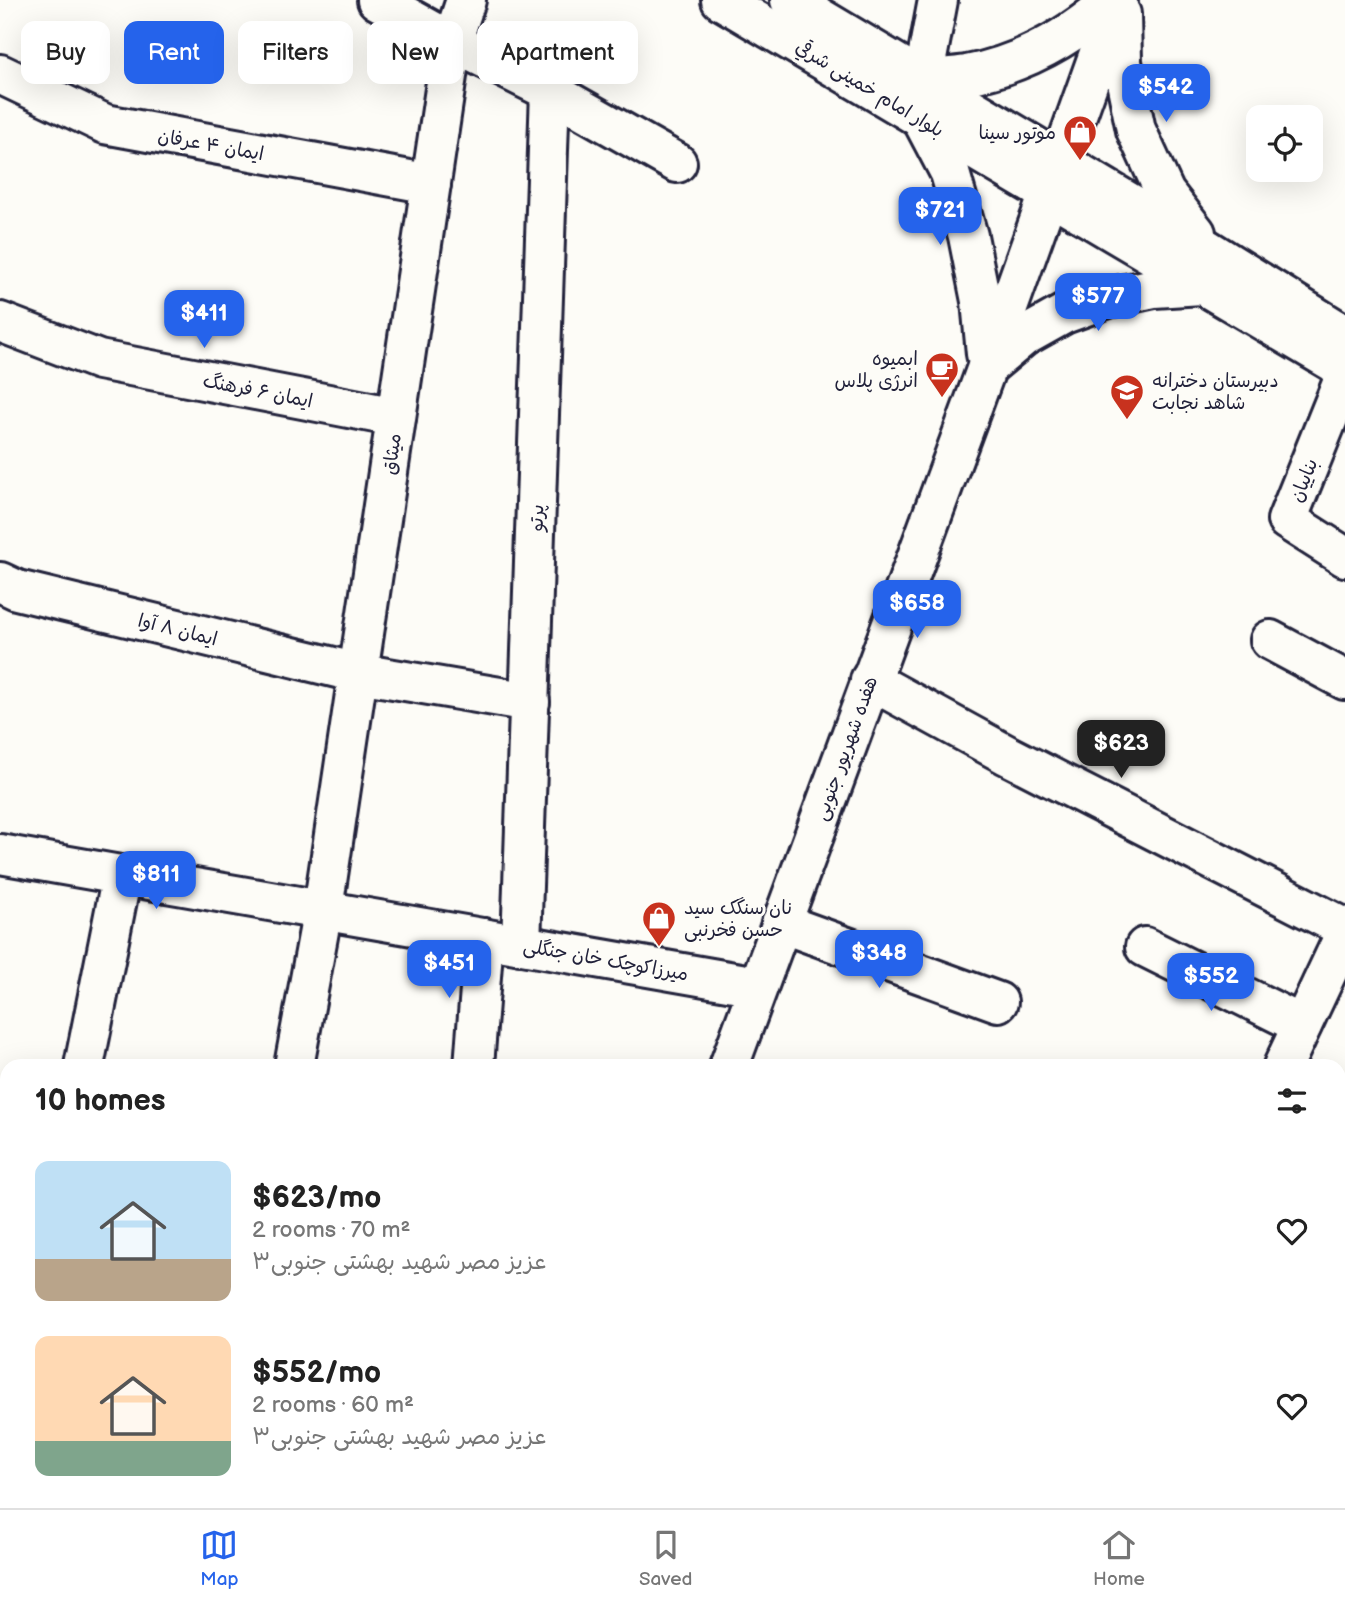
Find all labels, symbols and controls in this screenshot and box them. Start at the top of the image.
chip: Buy [21,21,110,84]
chip: Rent [124,21,224,84]
chip: Filters [238,21,353,84]
chip: New [367,21,463,84]
chip: Apartment [477,21,638,84]
street label: بلوار امام خمینی شرقي [790,34,949,144]
pin: $542 [1125,64,1207,124]
text: $542 [1138,73,1194,101]
map controls [1246,105,1323,182]
button: locate [1246,105,1323,182]
shop icon: موتور سینا [1061,113,1099,162]
place label: موتور سینا [979,122,1056,145]
street label: ایمان ۴ عرفان [156,125,266,166]
pin: $721 [899,188,981,247]
text: $721 [915,196,965,224]
pin: $577 [1057,274,1139,333]
text: $577 [1071,282,1125,310]
pin: $411 [163,290,245,350]
text: $411 [180,299,228,327]
place label: ابمیوه انرژی پلاس [834,348,918,393]
cafe icon: ابمیوه انرژی پلاس [923,350,961,399]
street label: ایمان ۶ فرهنگ [201,370,315,413]
place label: دبیرستان دخترانه شاهد نجابت [1152,370,1279,415]
school or university icon: دبیرستان دخترانه شاهد نجابت [1108,372,1146,421]
street label: میثاق [378,432,407,476]
street label: بناییان [1285,455,1324,506]
street label: پرتو [525,504,549,533]
pin: $658 [876,580,958,640]
text: $658 [889,589,945,617]
street label: ایمان ۸ آوا [136,609,220,651]
street label: هفده شهریور جنوبی [810,673,883,824]
pin: $623 [1080,720,1162,780]
text: $623 [1093,729,1149,757]
pin: $811 [115,852,197,911]
text: $811 [132,860,180,888]
place label: نان سنگک سید حسن فخرنبی [684,897,792,942]
shop icon: نان سنگک سید حسن فخرنبی [640,899,678,948]
pin: $348 [838,930,920,990]
street label: میرزاکوچک خان جنگلی [521,935,690,986]
text: $348 [851,939,907,967]
pin: $451 [408,940,490,1000]
text: $451 [423,949,475,977]
pin: $552 [1170,954,1252,1013]
text: $552 [1183,962,1239,990]
icon: filters [1273,1082,1311,1120]
text: 10 homes [35,1083,166,1119]
text: $623/mo [252,1180,381,1216]
icon: home [91,1189,175,1273]
icon: heart [1273,1212,1311,1250]
text: 2 rooms · 70 m² [252,1216,411,1244]
text: عزیز مصر شهید بهشتی جنوبی۳ [252,1248,546,1276]
text: $552/mo [252,1355,381,1391]
icon: home [91,1364,175,1448]
icon: heart [1273,1387,1311,1425]
text: 2 rooms · 60 m² [252,1391,414,1419]
text: عزیز مصر شهید بهشتی جنوبی۳ [252,1423,546,1451]
tab: Map [200,1526,238,1591]
tab: Saved [639,1526,692,1591]
tab: Home [1093,1526,1145,1591]

